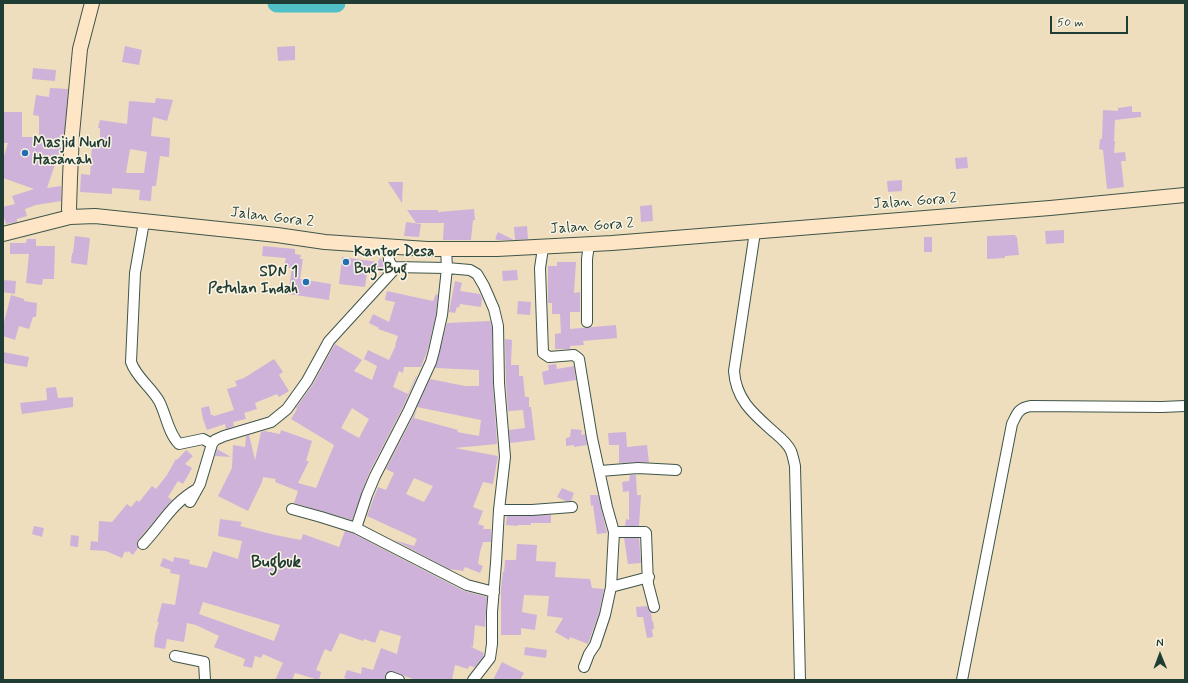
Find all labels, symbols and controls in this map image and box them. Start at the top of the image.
scale bar [1052,8,1130,34]
text: 50 m [1057,15,1084,31]
place label: Masjid Nurul Hasanah [33,135,111,170]
marker: Masjid Nurul Hasanah [20,148,30,158]
street label: Jalan Gora 2 [873,190,957,214]
street label: Jalan Gora 2 [229,204,315,232]
street label: Jalan Gora 2 [550,215,634,239]
place label: Kantor Desa Bug-Bug [354,244,434,279]
marker: Kantor Desa Bug-Bug [341,257,351,267]
place label: SDN 1 Petulan Indah [208,264,298,299]
marker: SDN 1 Petulan Indah [301,277,311,287]
district label: Bugbuk [251,553,301,573]
north arrow [1140,635,1180,675]
text: N [1156,636,1164,650]

